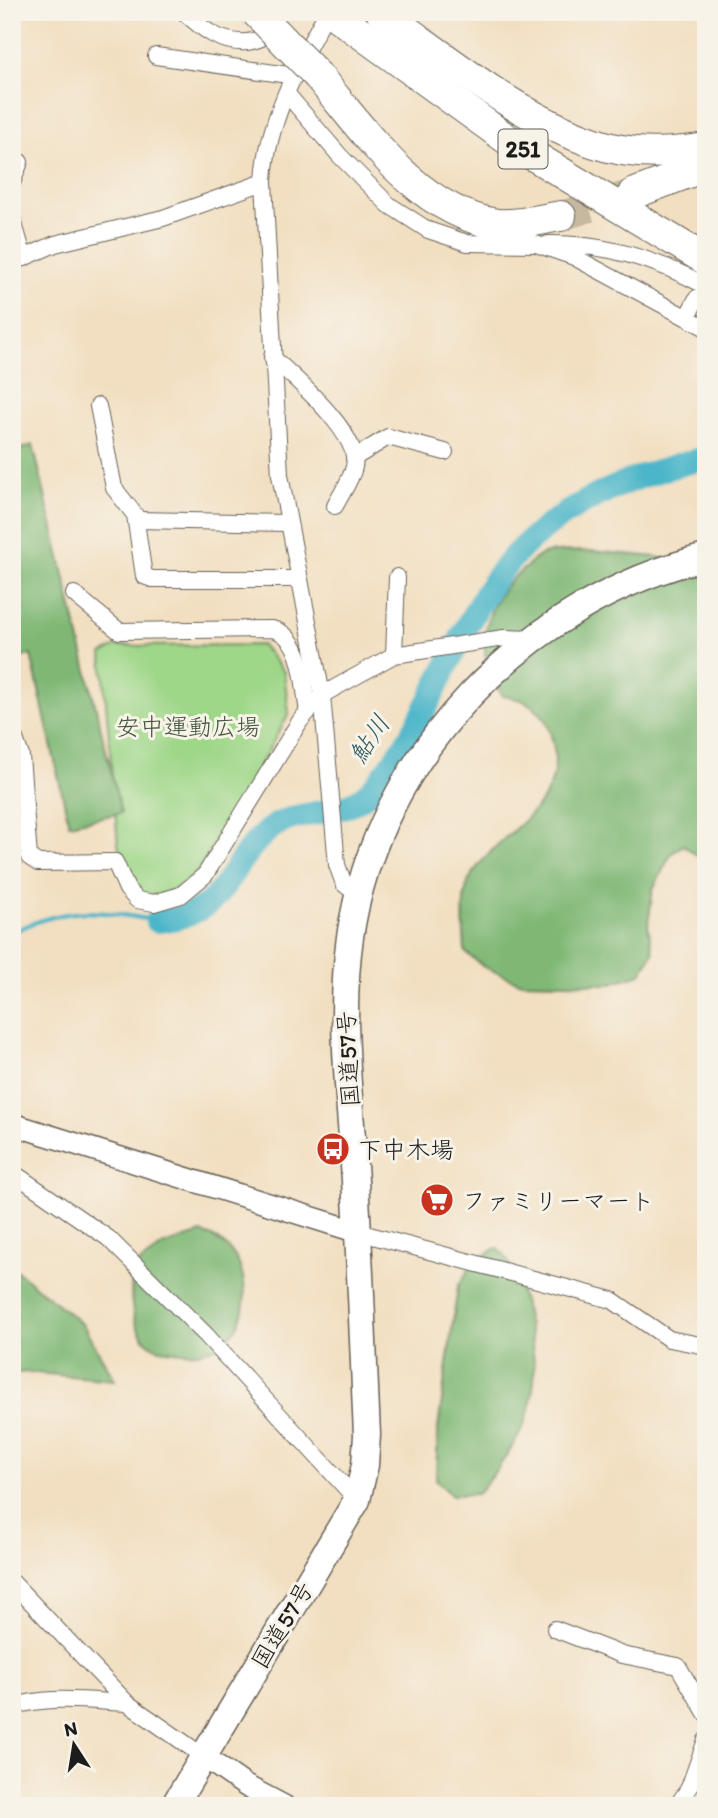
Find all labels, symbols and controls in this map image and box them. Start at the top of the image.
road number: 251 [498,130,548,168]
water label: 鮎川 [341,708,397,770]
park label: 安中運動広場 [116,712,260,741]
street label: 国道57号 [331,1010,365,1108]
bus stop icon: 下中木場 [314,1130,352,1168]
place label: 下中木場 [358,1135,454,1164]
supermarket icon: ファミリーマート [418,1181,456,1219]
place label: ファミリーマート [462,1186,654,1215]
street label: 国道57号 [245,1576,319,1674]
north arrow [38,1710,108,1780]
text: N [62,1716,79,1741]

